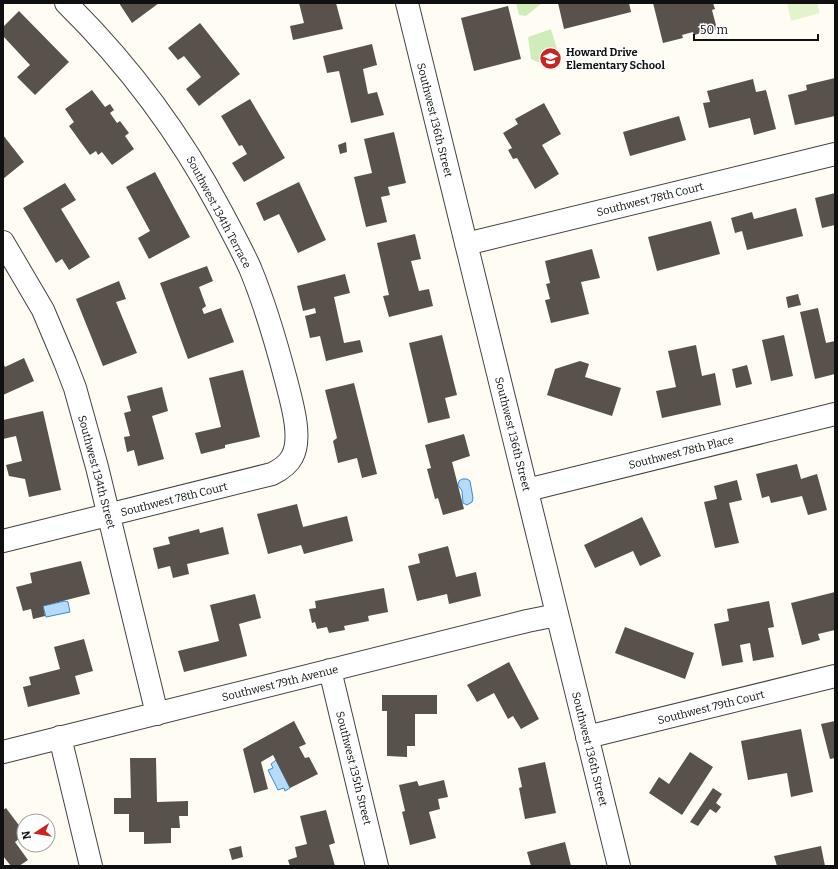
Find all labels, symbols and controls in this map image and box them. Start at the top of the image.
scale bar [694,16,818,42]
text: 50 m [700,23,729,37]
school or university icon: Howard Drive Elementary School [538,45,564,71]
place label: Howard Drive Elementary School [566,46,665,72]
street label: Southwest 136th Street [414,62,455,179]
street label: Southwest 134th Terrace [184,154,254,270]
street label: Southwest 78th Court [595,180,705,219]
street label: Southwest 136th Street [492,376,533,493]
street label: Southwest 134th Street [75,414,118,530]
street label: Southwest 78th Place [627,433,735,472]
street label: Southwest 78th Court [119,480,229,519]
street label: Southwest 79th Avenue [221,663,340,704]
street label: Southwest 79th Court [656,688,766,727]
street label: Southwest 136th Street [569,691,610,808]
street label: Southwest 135th Street [333,710,374,826]
north arrow [16,813,56,853]
text: N [19,829,34,840]

